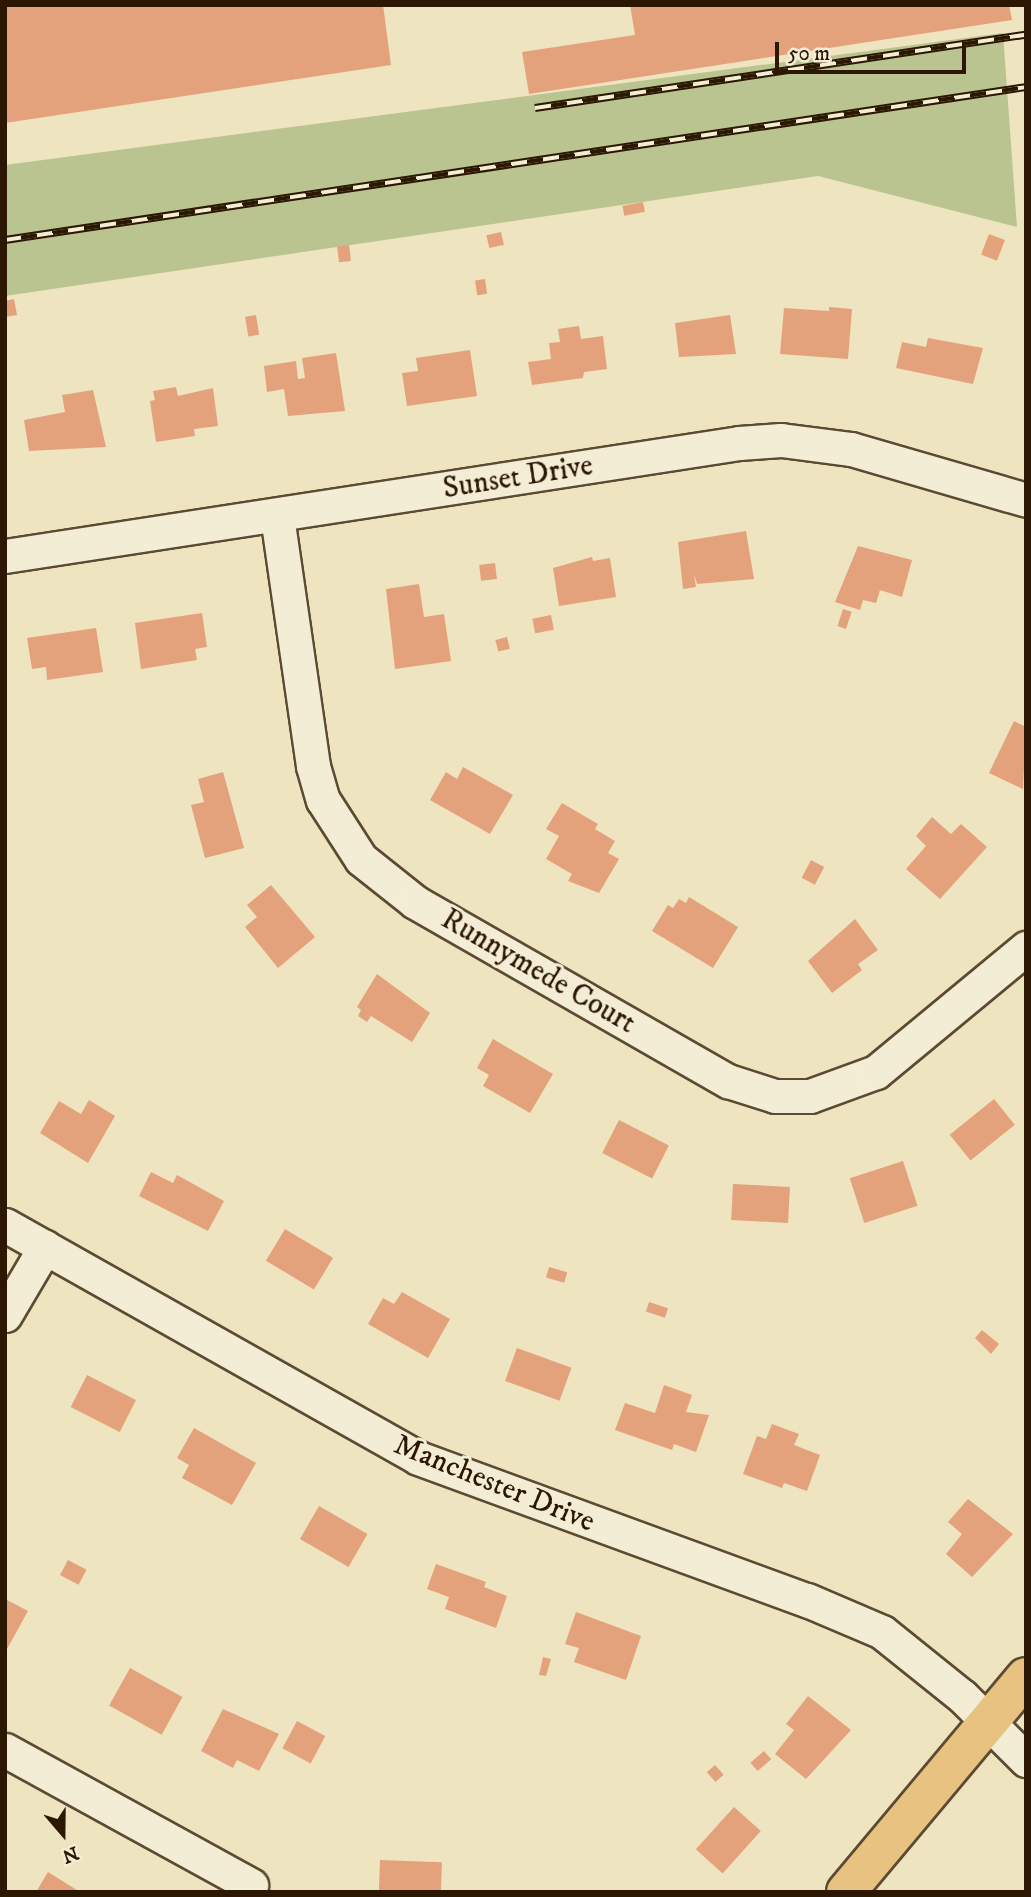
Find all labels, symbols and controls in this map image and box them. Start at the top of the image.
scale bar [779,28,970,72]
text: 50 m [788,41,830,67]
street label: Sunset Drive [441,448,595,508]
street label: Runnymede Court [434,902,642,1042]
street label: Manchester Drive [388,1427,600,1541]
north arrow [28,1799,98,1869]
text: N [59,1841,82,1868]

